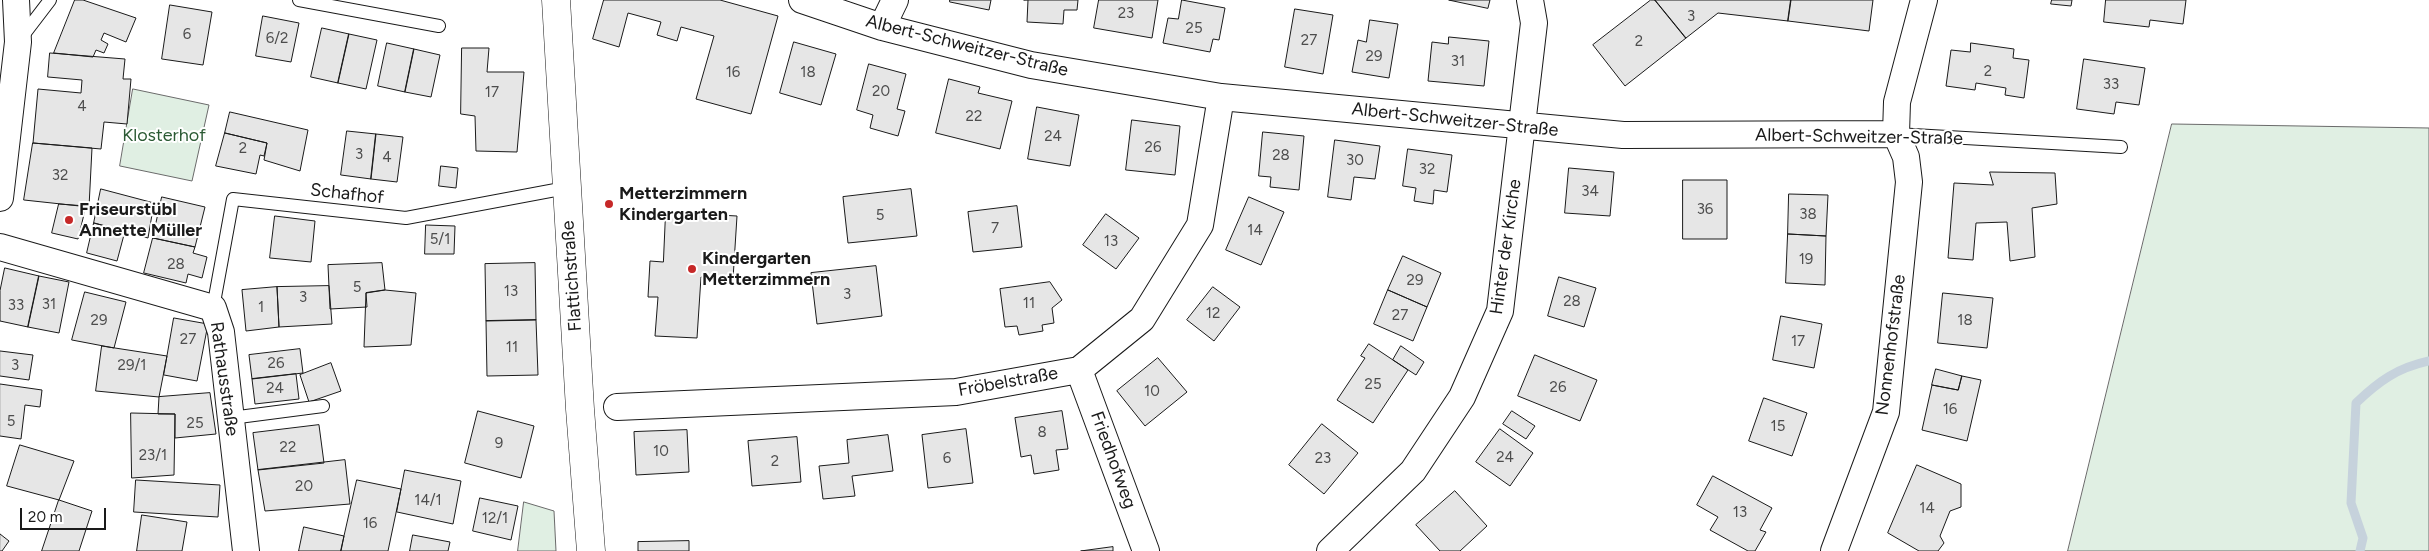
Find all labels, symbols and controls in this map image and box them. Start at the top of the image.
house number: 23 [1118,5,1134,23]
house number: 3 [1687,8,1695,26]
street label: Albert-Schweitzer-Straße [864,10,1070,82]
house number: 25 [1185,20,1203,38]
house number: 6 [183,26,191,44]
house number: 6/2 [266,30,288,48]
house number: 27 [1301,32,1317,50]
house number: 2 [1635,33,1643,51]
house number: 29 [1366,48,1382,66]
house number: 31 [1451,53,1465,71]
house number: 2 [1984,63,1992,81]
house number: 16 [726,64,740,82]
house number: 18 [800,64,816,82]
house number: 33 [2103,76,2119,94]
house number: 20 [872,83,890,101]
house number: 17 [485,84,499,102]
house number: 4 [77,98,87,116]
street label: Albert-Schweitzer-Straße [1351,98,1559,142]
house number: 22 [966,108,982,126]
street label: Albert-Schweitzer-Straße [1755,124,1963,150]
park label: Klosterhof [122,125,206,147]
house number: 24 [1044,128,1062,146]
house number: 26 [1145,139,1161,157]
house number: 2 [239,140,247,158]
house number: 3 [355,146,363,164]
house number: 28 [1272,147,1290,165]
house number: 4 [382,149,392,167]
house number: 30 [1346,152,1364,170]
house number: 32 [1419,161,1435,179]
house number: 32 [52,167,68,185]
street label: Hinter der Kirche [1486,178,1526,316]
street label: Schafhof [309,179,385,209]
place label: Metterzimmern Kindergarten [619,183,747,225]
house number: 34 [1581,183,1599,201]
marker: Metterzimmern Kindergarten [603,198,615,210]
place label: Friseurstübl Annette Müller [79,199,202,242]
house number: 36 [1697,201,1713,219]
house number: 38 [1799,206,1817,224]
house number: 5 [876,207,884,225]
marker: Friseurstübl Annette Müller [63,214,75,226]
street label: Flattichstraße [557,220,587,332]
house number: 7 [991,220,999,238]
house number: 14 [1247,222,1263,240]
house number: 5/1 [430,231,450,249]
house number: 13 [1104,233,1118,251]
place label: Kindergarten Metterzimmern [702,248,830,290]
house number: 19 [1799,251,1813,269]
house number: 28 [167,256,185,274]
marker: Kindergarten Metterzimmern [686,263,698,275]
house number: 29 [1407,272,1423,290]
street label: Nonnenhofstraße [1872,273,1910,417]
house number: 5 [353,279,361,297]
house number: 13 [504,283,518,301]
house number: 3 [843,286,851,304]
house number: 3 [299,289,307,307]
house number: 28 [1563,293,1581,311]
house number: 11 [1023,295,1035,313]
house number: 31 [42,296,56,314]
house number: 33 [8,297,24,315]
house number: 1 [258,299,264,317]
house number: 12 [1206,305,1220,323]
house number: 27 [1392,307,1408,325]
house number: 29 [91,312,107,330]
house number: 18 [1957,312,1973,330]
street label: Rathausstraße [205,320,243,438]
house number: 27 [180,331,196,349]
house number: 17 [1791,333,1805,351]
house number: 11 [506,339,518,357]
house number: 26 [268,355,284,373]
house number: 3 [11,357,19,375]
house number: 29/1 [118,357,146,375]
street label: Fröbelstraße [956,363,1060,401]
house number: 25 [1364,376,1382,394]
house number: 26 [1550,379,1566,397]
house number: 24 [266,380,284,398]
house number: 10 [1144,383,1160,401]
house number: 16 [1943,401,1957,419]
street label: Friedhofweg [1085,409,1141,511]
house number: 5 [7,413,15,431]
house number: 25 [186,415,204,433]
house number: 15 [1771,418,1785,436]
house number: 8 [1037,424,1047,442]
house number: 9 [495,435,503,453]
house number: 22 [280,439,296,457]
house number: 10 [653,443,669,461]
house number: 23/1 [139,447,167,465]
house number: 24 [1496,449,1514,467]
house number: 6 [943,450,951,468]
house number: 23 [1315,450,1331,468]
house number: 2 [771,453,779,471]
house number: 20 [295,478,313,496]
house number: 14/1 [414,492,442,510]
scale bar [22,498,109,530]
house number: 14 [1919,500,1935,518]
house number: 13 [1733,504,1747,522]
text: 20 m [28,508,62,526]
house number: 12/1 [482,510,508,528]
house number: 16 [363,515,377,533]

